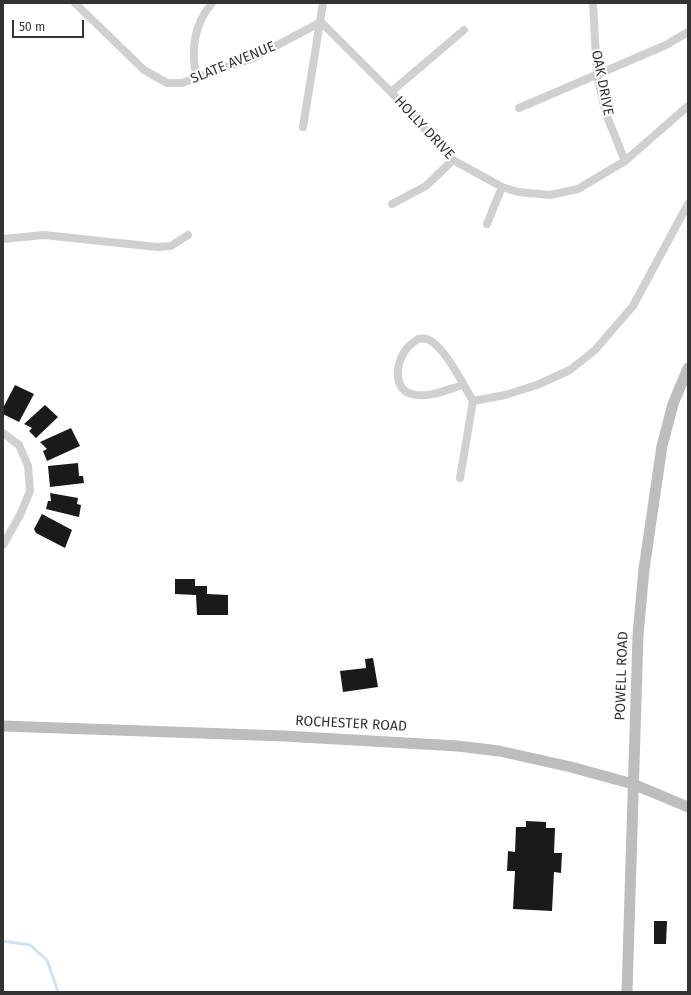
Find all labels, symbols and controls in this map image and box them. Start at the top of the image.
scale bar [14,12,86,38]
text: 50 m [19,20,45,34]
street label: SLATE AVENUE [188,38,278,88]
street label: OAK DRIVE [587,49,617,117]
street label: HOLLY DRIVE [391,93,457,163]
street label: POWELL ROAD [612,631,632,721]
street label: ROCHESTER ROAD [295,713,407,735]

